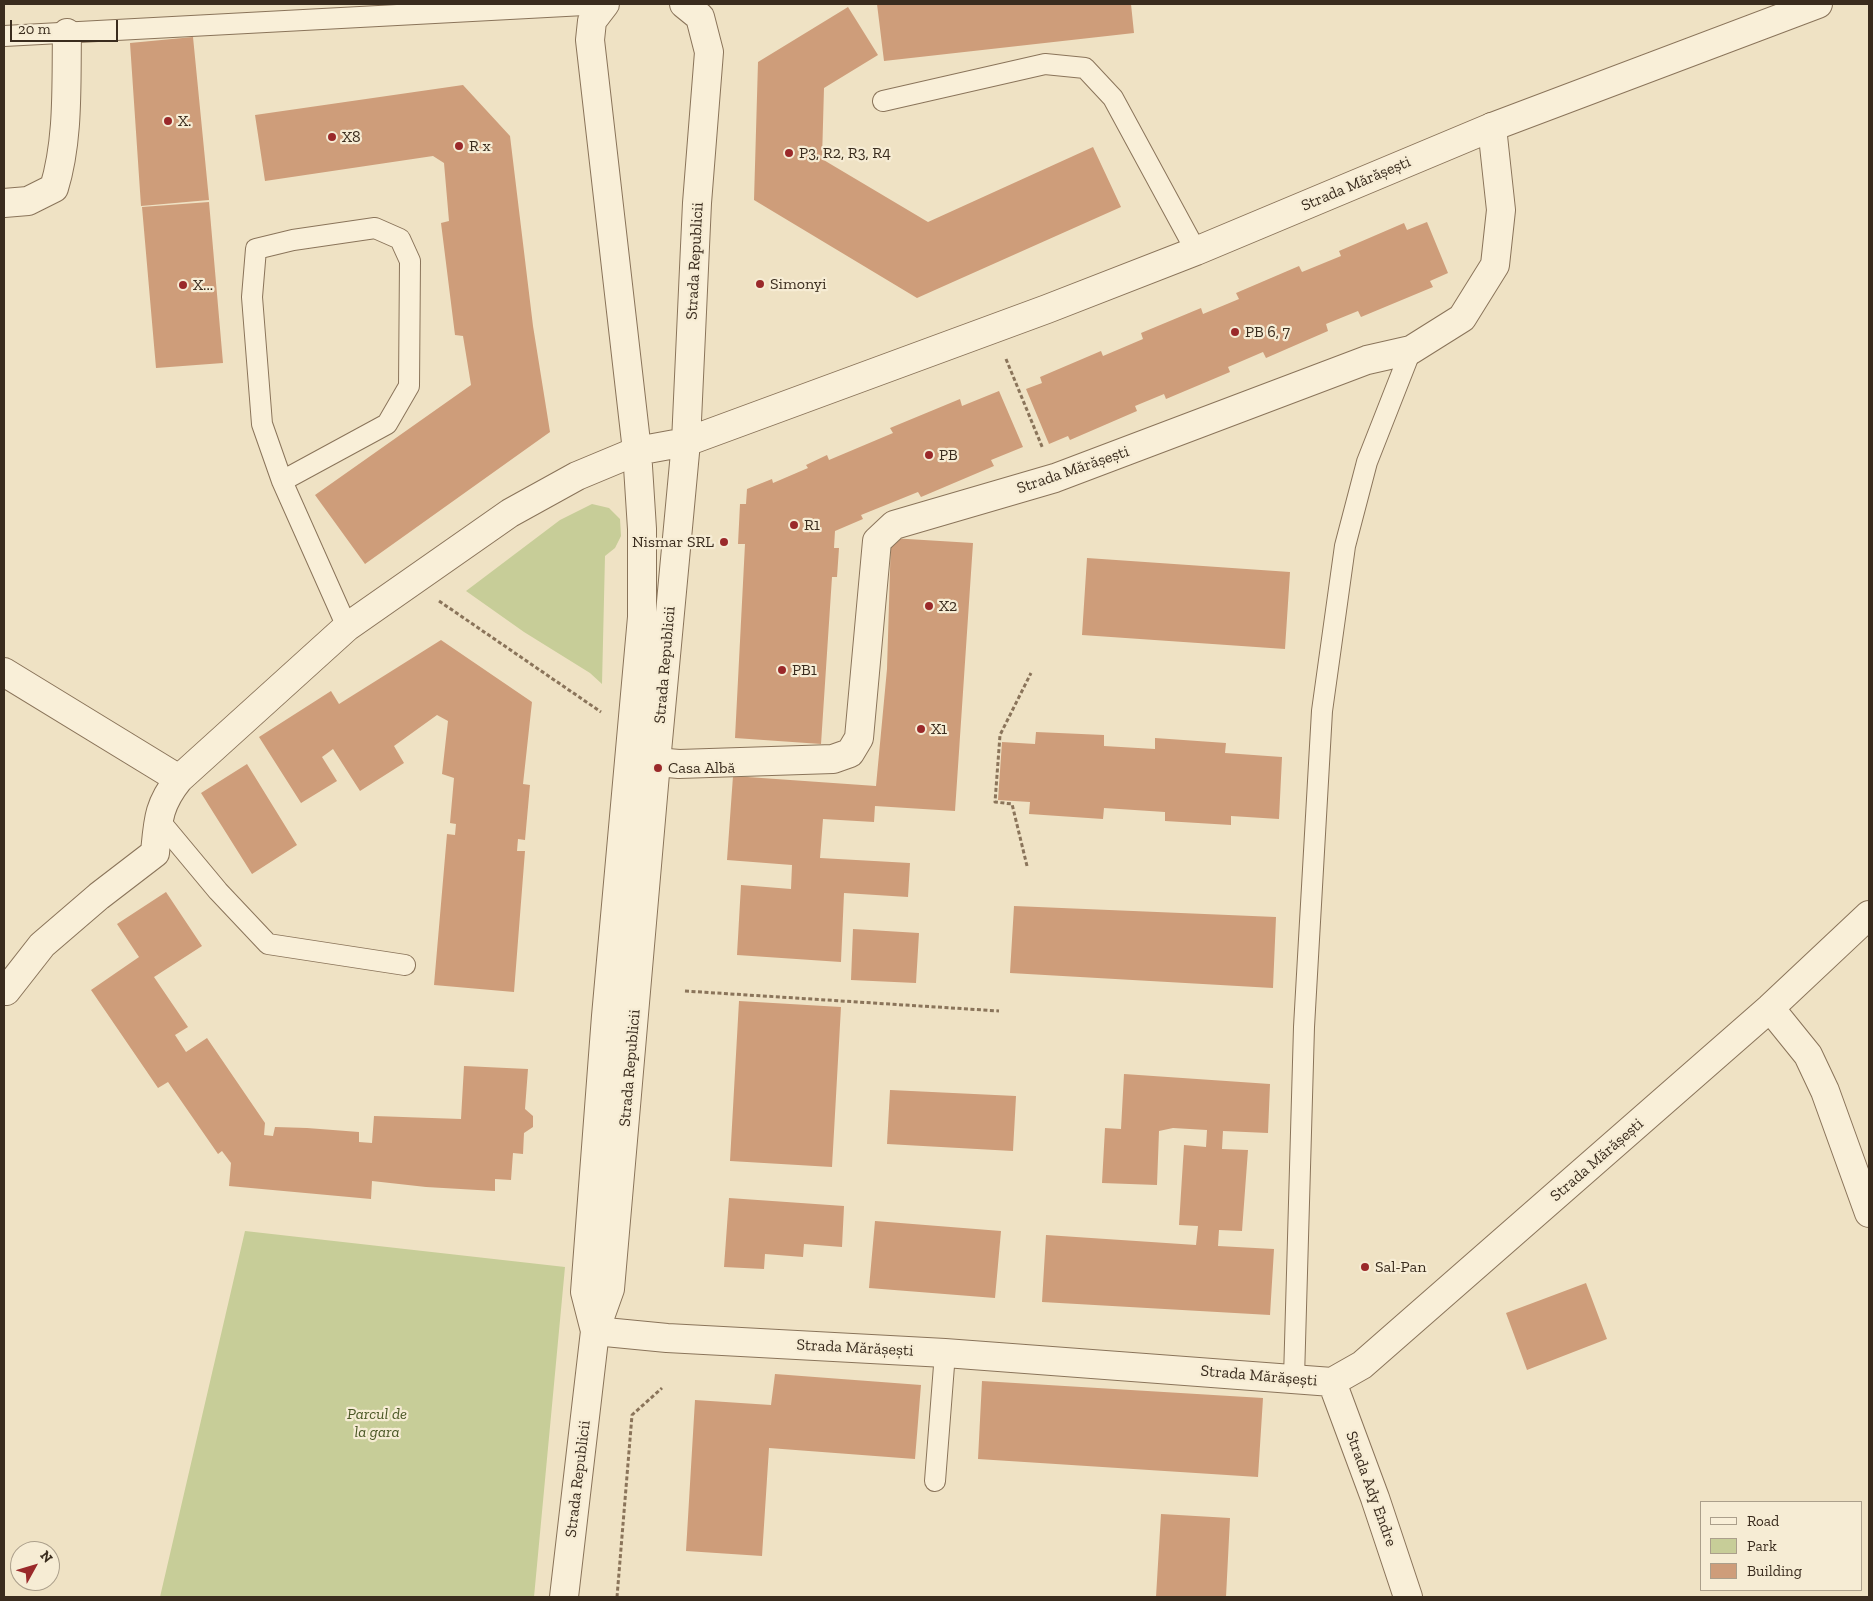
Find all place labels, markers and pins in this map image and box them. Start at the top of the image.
place label: X. [178,111,191,131]
marker: X. [162,115,174,127]
place label: X8 [342,127,361,147]
marker: X8 [326,131,338,143]
place label: R x [469,136,491,156]
marker: R x [453,140,465,152]
place label: P3, R2, R3, R4 [799,143,891,163]
marker: P3, R2, R3, R4 [783,147,795,159]
place label: Simonyi [770,274,826,294]
place label: X... [193,275,213,295]
marker: Simonyi [754,278,766,290]
marker: X... [177,279,189,291]
place label: PB 6, 7 [1245,322,1290,342]
marker: PB 6, 7 [1229,326,1241,338]
place label: PB [939,445,958,465]
marker: PB [923,449,935,461]
place label: R1 [804,515,820,535]
marker: R1 [788,519,800,531]
place label: Nismar SRL [632,532,714,552]
marker: Nismar SRL [718,536,730,548]
place label: X2 [939,596,957,616]
marker: X2 [923,600,935,612]
place label: PB1 [792,660,817,680]
marker: PB1 [776,664,788,676]
place label: X1 [931,719,947,739]
marker: X1 [915,723,927,735]
place label: Casa Albă [668,758,735,778]
marker: Casa Albă [652,762,664,774]
place label: Sal-Pan [1375,1257,1426,1277]
marker: Sal-Pan [1359,1261,1371,1273]

